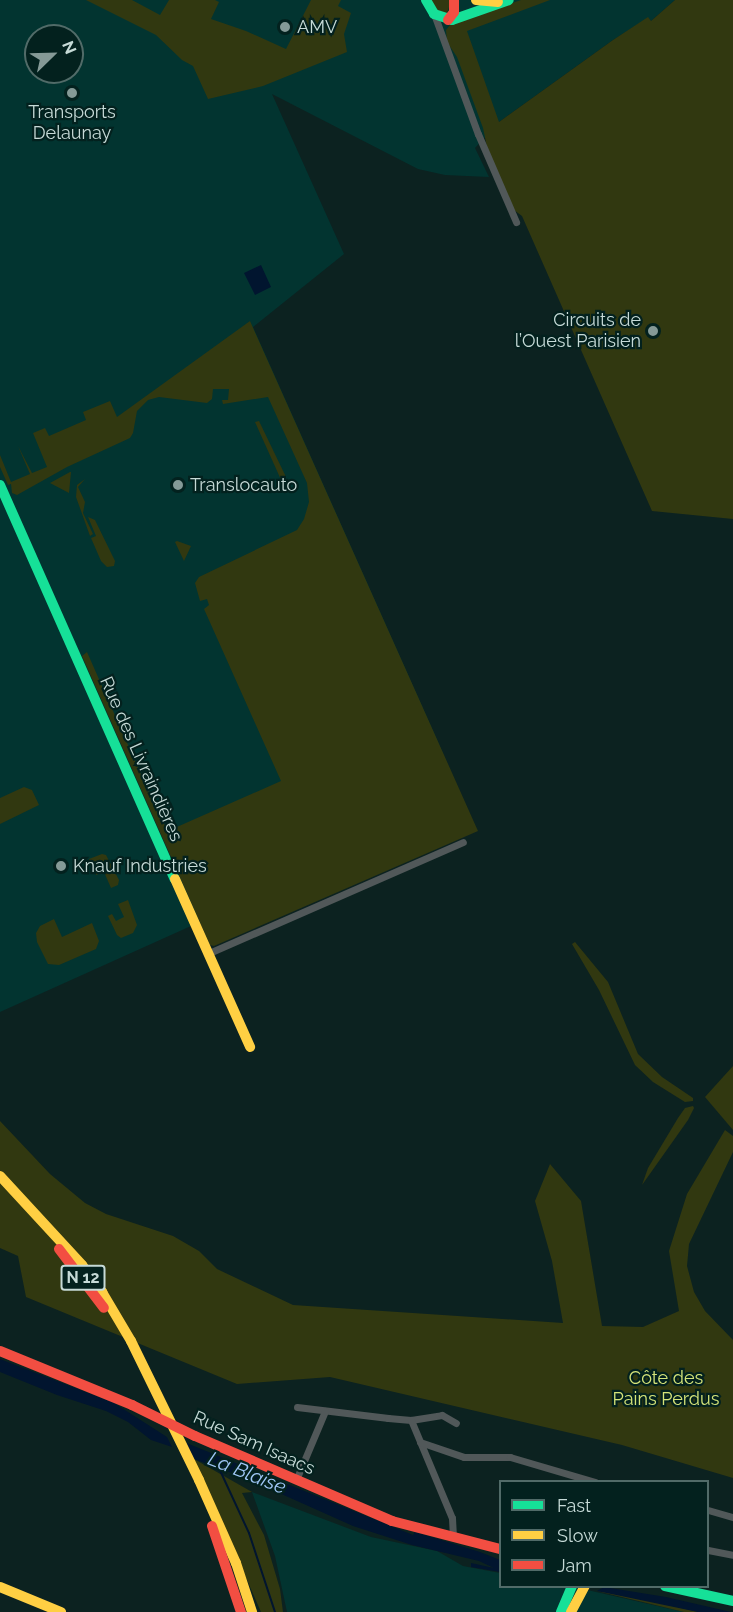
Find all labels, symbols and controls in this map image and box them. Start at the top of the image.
place label: AMV [297,16,337,38]
marker: AMV [278,20,292,34]
north arrow [24,24,84,84]
text: N [58,38,80,57]
marker: Transports Delaunay [65,86,79,100]
place label: Transports Delaunay [28,102,116,144]
place label: Circuits de l’Ouest Parisien [515,310,641,352]
marker: Circuits de l’Ouest Parisien [646,324,660,338]
place label: Translocauto [190,474,297,496]
marker: Translocauto [171,478,185,492]
street label: Rue des Livraindières [95,673,187,845]
place label: Knauf Industries [73,855,207,877]
marker: Knauf Industries [54,859,68,873]
road number: N 12 [60,1265,106,1291]
park label: Côte des Pains Perdus [613,1368,719,1410]
street label: Rue Sam Isaacs [190,1407,318,1479]
water label: La Blaise [205,1447,289,1499]
legend [499,1480,709,1588]
text: Fast [557,1495,591,1516]
text: Slow [557,1525,598,1546]
text: Jam [557,1555,592,1576]

